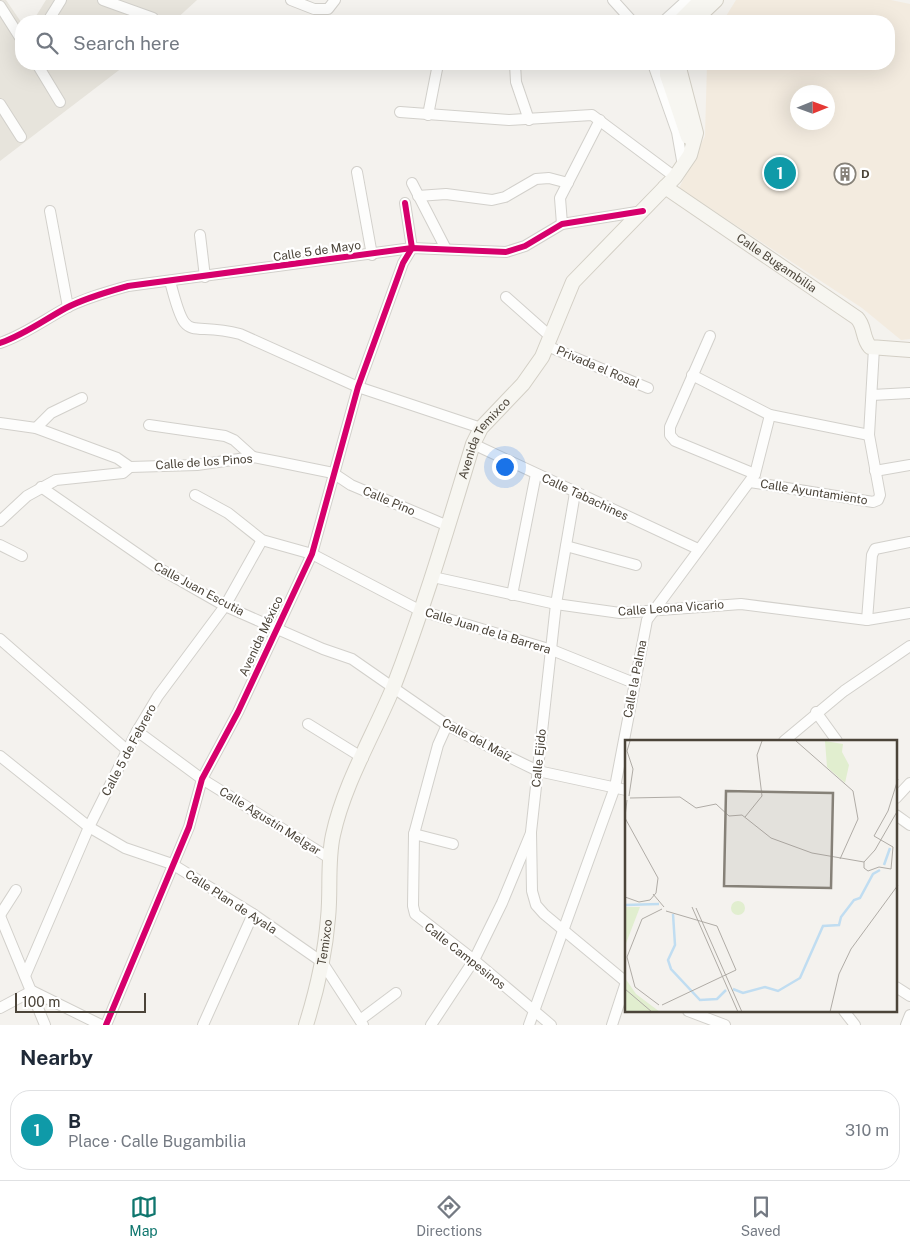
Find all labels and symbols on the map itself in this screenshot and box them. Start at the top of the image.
north arrow [790,85,835,130]
pin: 1 [764,154,796,192]
building icon: D [833,162,857,186]
place label: D [861,167,870,181]
street label: Calle Bugambilia [734,231,819,295]
street label: Calle 5 de Mayo [272,238,362,264]
street label: Privada el Rosal [554,343,642,391]
street label: Avenida Temixco [456,395,513,481]
street label: Calle de los Pinos [155,452,253,472]
your location [492,454,518,480]
street label: Calle Tabachines [539,471,631,523]
street label: Calle Ayuntamiento [759,477,869,507]
street label: Calle Pino [361,484,418,518]
street label: Calle Juan Escutia [151,559,247,619]
street label: Avenida México [236,593,286,678]
street label: Calle Leona Vicario [618,597,725,619]
street label: Calle Juan de la Barrera [423,605,553,657]
street label: Calle la Palma [621,639,649,719]
street label: Calle 5 de Febrero [99,701,159,798]
street label: Calle del Maíz [439,716,515,764]
street label: Calle Ejido [529,728,549,788]
inset map [625,740,898,1012]
street label: Calle Agustín Melgar [217,784,324,858]
street label: Calle Plan de Ayala [183,867,279,937]
street label: Temixco [315,918,335,966]
street label: Calle Campesinos [422,920,508,992]
scale bar [15,990,146,1013]

